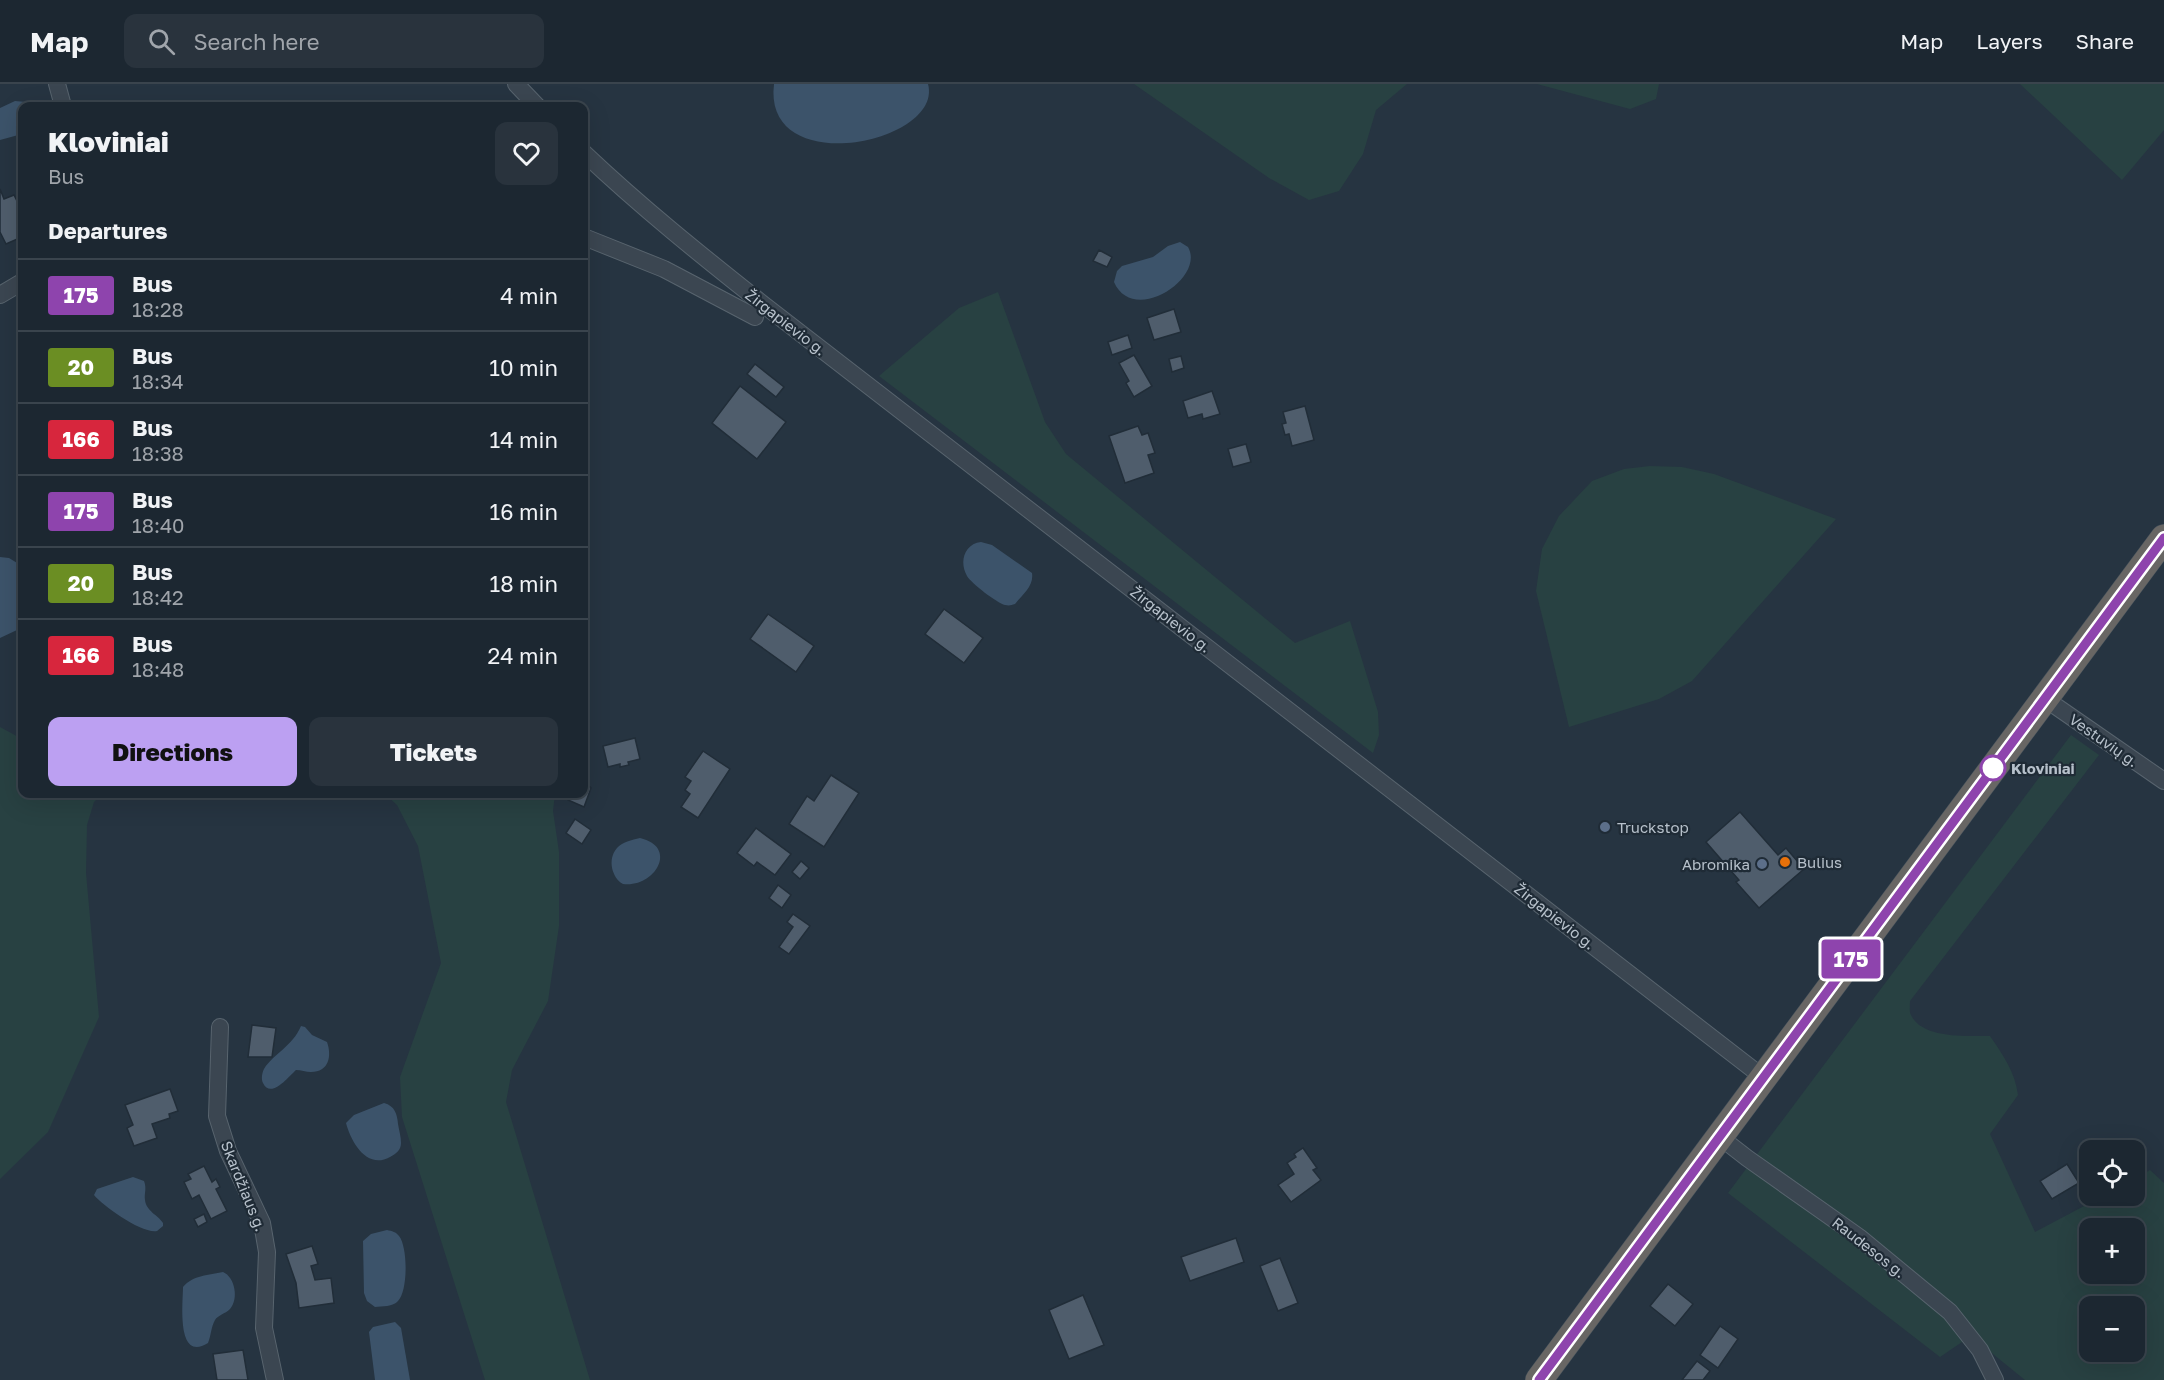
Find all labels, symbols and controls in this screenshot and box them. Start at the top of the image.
search box [124,14,544,68]
text: Map [30,25,88,58]
icon: search [145,25,178,58]
text: Search here [193,28,319,55]
text: Map [1900,28,1943,54]
text: Layers [1976,28,2043,54]
text: Share [2076,28,2134,54]
button: heart [495,122,558,185]
text: Kloviniai [48,125,169,158]
text: Bus [48,164,84,188]
text: Departures [48,217,167,244]
text: Bus [132,270,173,297]
text: 175 [63,282,99,308]
text: 4 min [500,282,558,309]
street label: Žirgapievio g. [742,285,830,359]
text: 18:28 [132,297,184,321]
text: Bus [132,342,173,369]
text: 20 [68,354,94,380]
text: 10 min [489,354,558,381]
text: 18:34 [132,369,184,393]
text: Bus [132,414,173,441]
text: 166 [62,426,100,452]
text: 14 min [490,426,558,453]
text: 18:38 [132,441,184,465]
text: Bus [132,486,173,513]
text: 175 [63,498,99,524]
text: 16 min [490,498,558,525]
text: 18:40 [132,513,185,537]
text: Bus [132,558,173,585]
text: 20 [68,570,94,596]
text: 18 min [490,570,558,597]
street label: Žirgapievio g. [1127,582,1215,656]
text: 18:42 [132,585,184,609]
text: Bus [132,630,173,657]
text: 166 [62,642,100,668]
text: 24 min [487,642,558,669]
text: 18:48 [132,657,184,681]
street label: Vestuvių g. [2066,710,2142,770]
button: Directions [48,717,297,786]
button: Tickets [309,717,558,786]
marker: Kloviniai [1980,755,2006,781]
place label: Kloviniai [2011,759,2075,777]
place label: Truckstop [1617,818,1689,836]
marker: Truckstop [1598,820,1612,834]
place label: Bulius [1797,853,1842,871]
place label: Abromika [1682,855,1750,873]
marker: Bulius [1778,855,1792,869]
marker: Abromika [1755,857,1769,871]
street label: Žirgapievio g. [1511,879,1599,953]
line badge: 175 [1816,940,1886,978]
text: 175 [1833,946,1869,972]
street label: Skardžiaus g. [218,1138,270,1234]
map controls [2079,1140,2145,1362]
button: locate [2079,1140,2145,1206]
street label: Raudesos g. [1829,1213,1909,1281]
button: + [2079,1218,2145,1284]
button: − [2079,1296,2145,1362]

